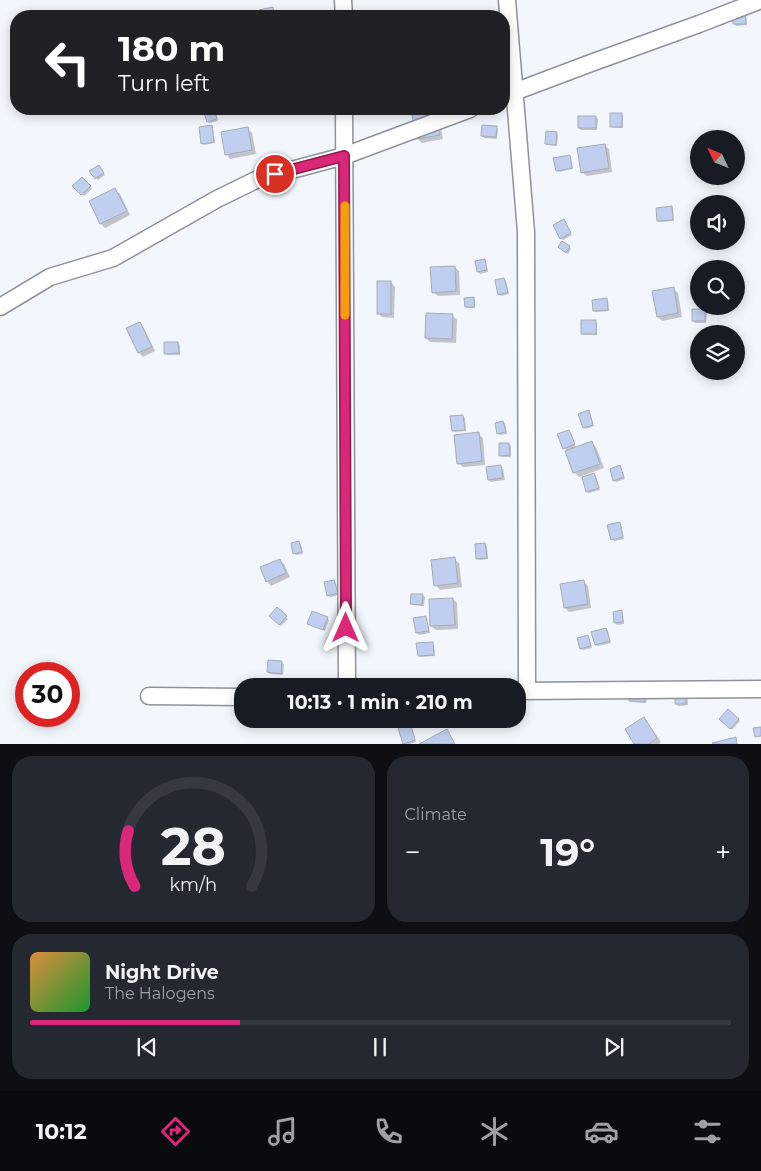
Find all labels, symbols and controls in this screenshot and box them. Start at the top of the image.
text: 180 m [118,27,225,70]
icon: left [35,30,100,95]
text: Turn left [118,70,210,97]
north arrow [690,130,745,185]
map controls [690,130,745,380]
pin [254,153,296,195]
icon: arrive [261,160,289,188]
button: sound [690,195,745,250]
button: search [690,260,745,315]
button: layers [690,325,745,380]
position arrow [319,601,371,653]
speed limit sign: 30 [15,662,80,727]
text: 10:13 · 1 min · 210 m [287,691,473,714]
text: Climate [405,805,467,824]
text: 28 [161,815,226,878]
text: 19° [540,829,595,876]
text: − [405,835,421,869]
text: + [715,835,731,869]
text: km/h [169,874,217,895]
text: Night Drive [105,961,219,984]
text: The Halogens [105,984,215,1003]
icon: previous [133,1033,161,1061]
icon: pause [366,1033,394,1061]
icon: next [600,1033,628,1061]
icon: directions [158,1114,193,1149]
icon: music [265,1114,300,1149]
icon: phone [371,1114,406,1149]
icon: climate [477,1114,512,1149]
icon: car [584,1114,619,1149]
icon: filters [690,1114,725,1149]
text: 10:12 [36,1118,87,1145]

